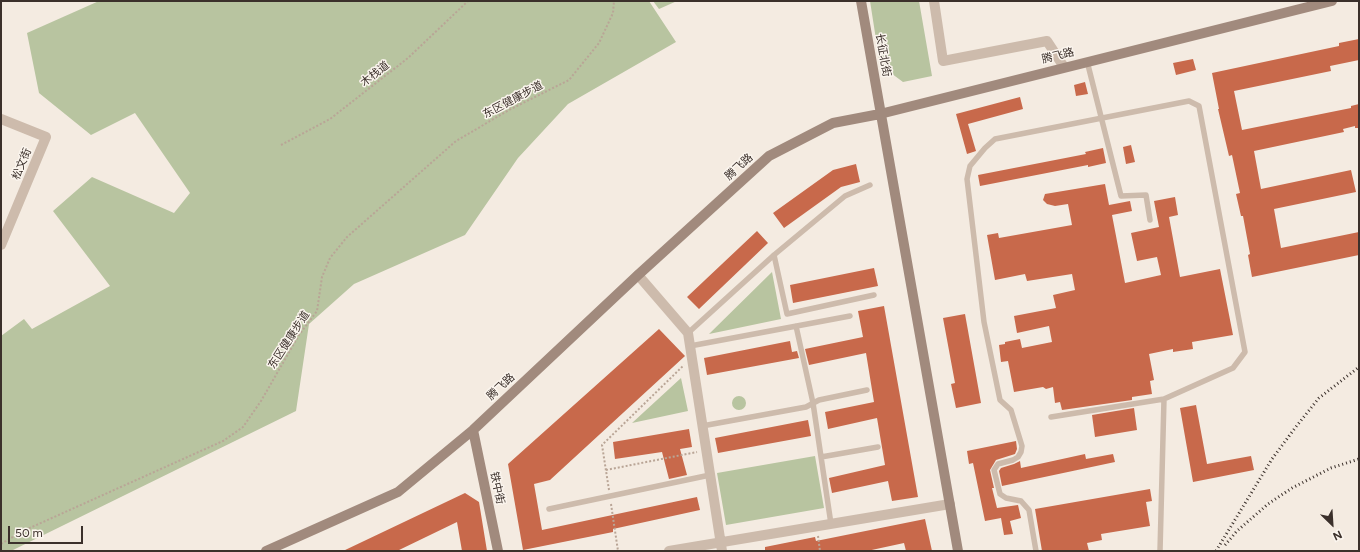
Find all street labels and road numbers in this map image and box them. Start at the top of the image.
street label: 长征北街 [873,32,893,78]
street label: 腾飞路 [1040,46,1076,66]
street label: 木栈道 [358,59,392,89]
street label: 东区健康步道 [481,79,545,121]
street label: 松文街 [9,146,35,182]
street label: 腾飞路 [722,151,756,183]
street label: 东区健康步道 [265,309,313,371]
street label: 腾飞路 [484,371,518,403]
street label: 铁中街 [487,470,507,506]

